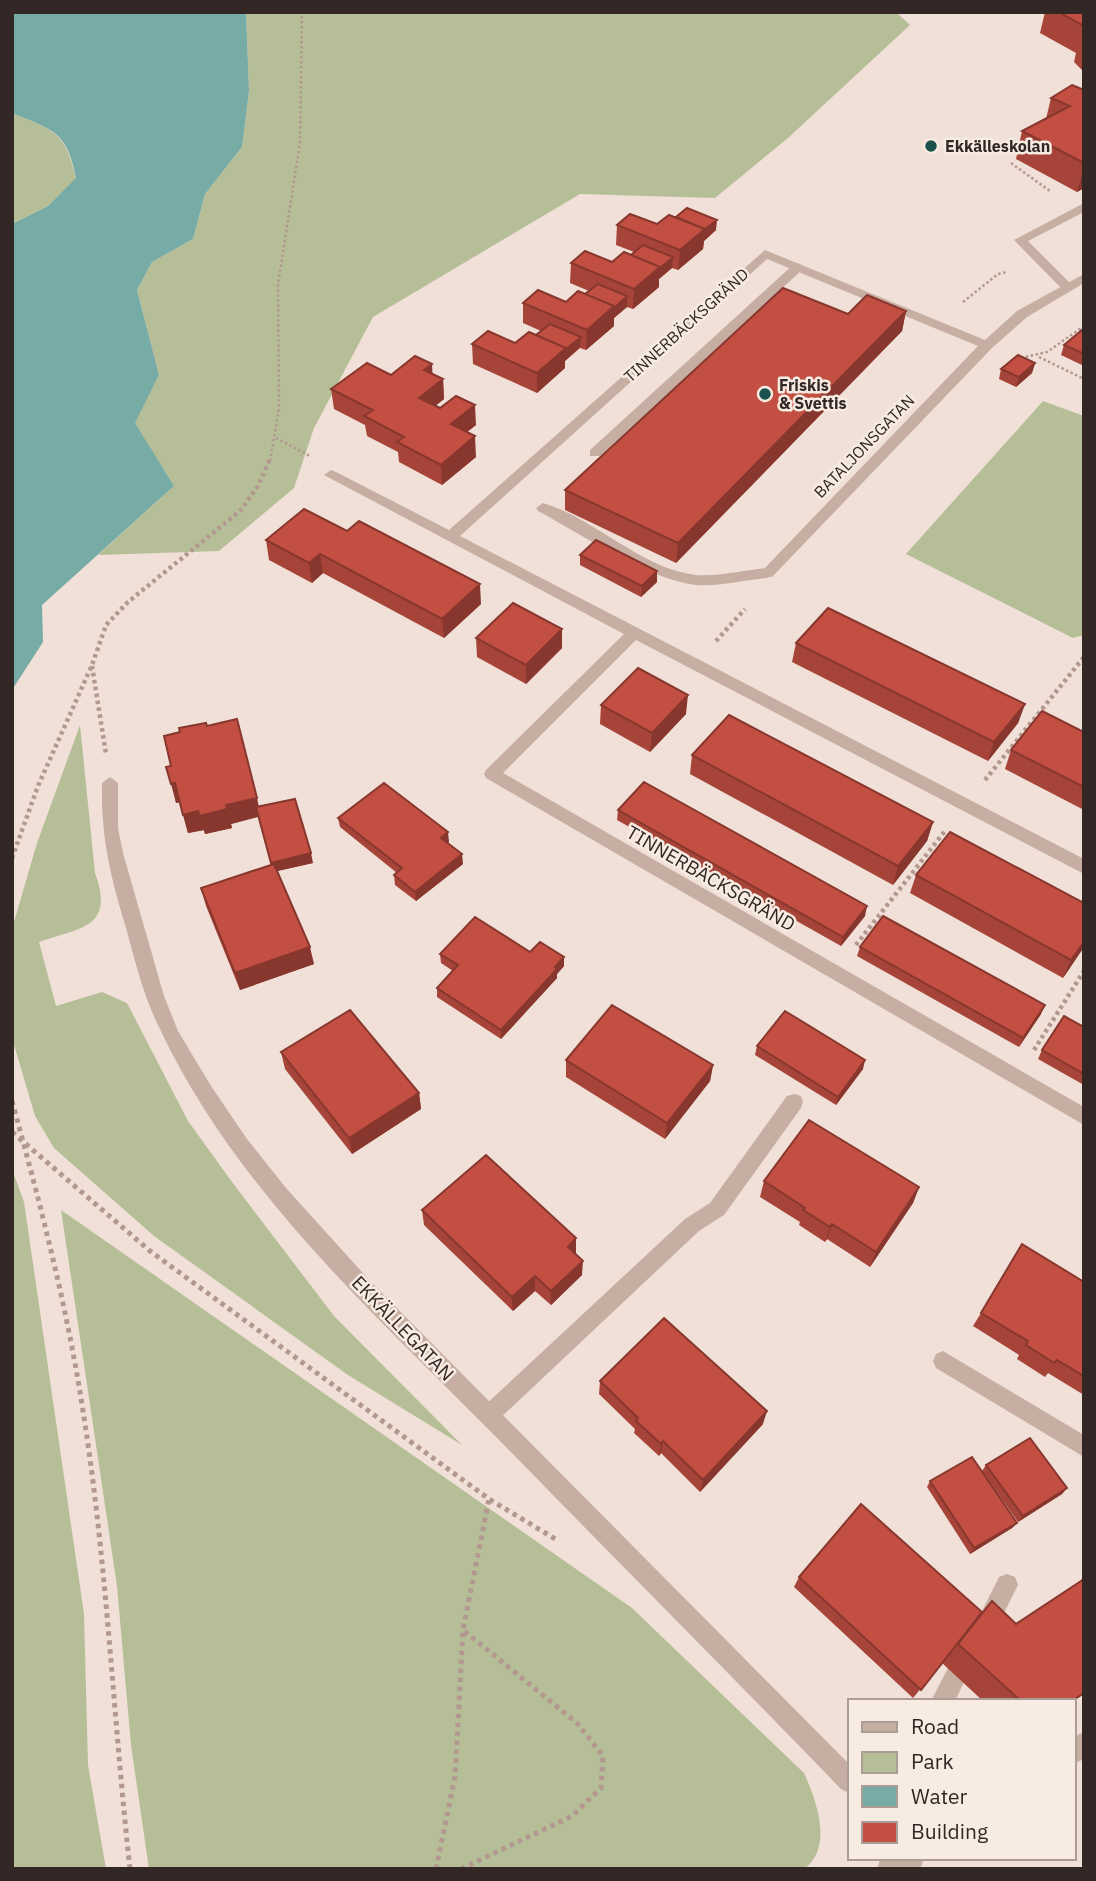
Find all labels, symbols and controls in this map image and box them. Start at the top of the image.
place label: Ekkälleskolan [945,136,1050,156]
marker: Ekkälleskolan [923,138,939,154]
street label: TINNERBÄCKSGRÄND [620,264,752,386]
place label: Friskis & Svettis [779,375,847,413]
marker: Friskis & Svettis [757,386,773,402]
street label: BATALJONSGATAN [810,390,918,502]
street label: TINNERBÄCKSGRÄND [622,820,800,936]
street label: EKKÄLLEGATAN [347,1270,459,1386]
legend [848,1699,1075,1860]
text: Road [911,1712,959,1740]
text: Park [911,1747,954,1775]
text: Water [911,1782,968,1810]
text: Building [911,1817,988,1845]

